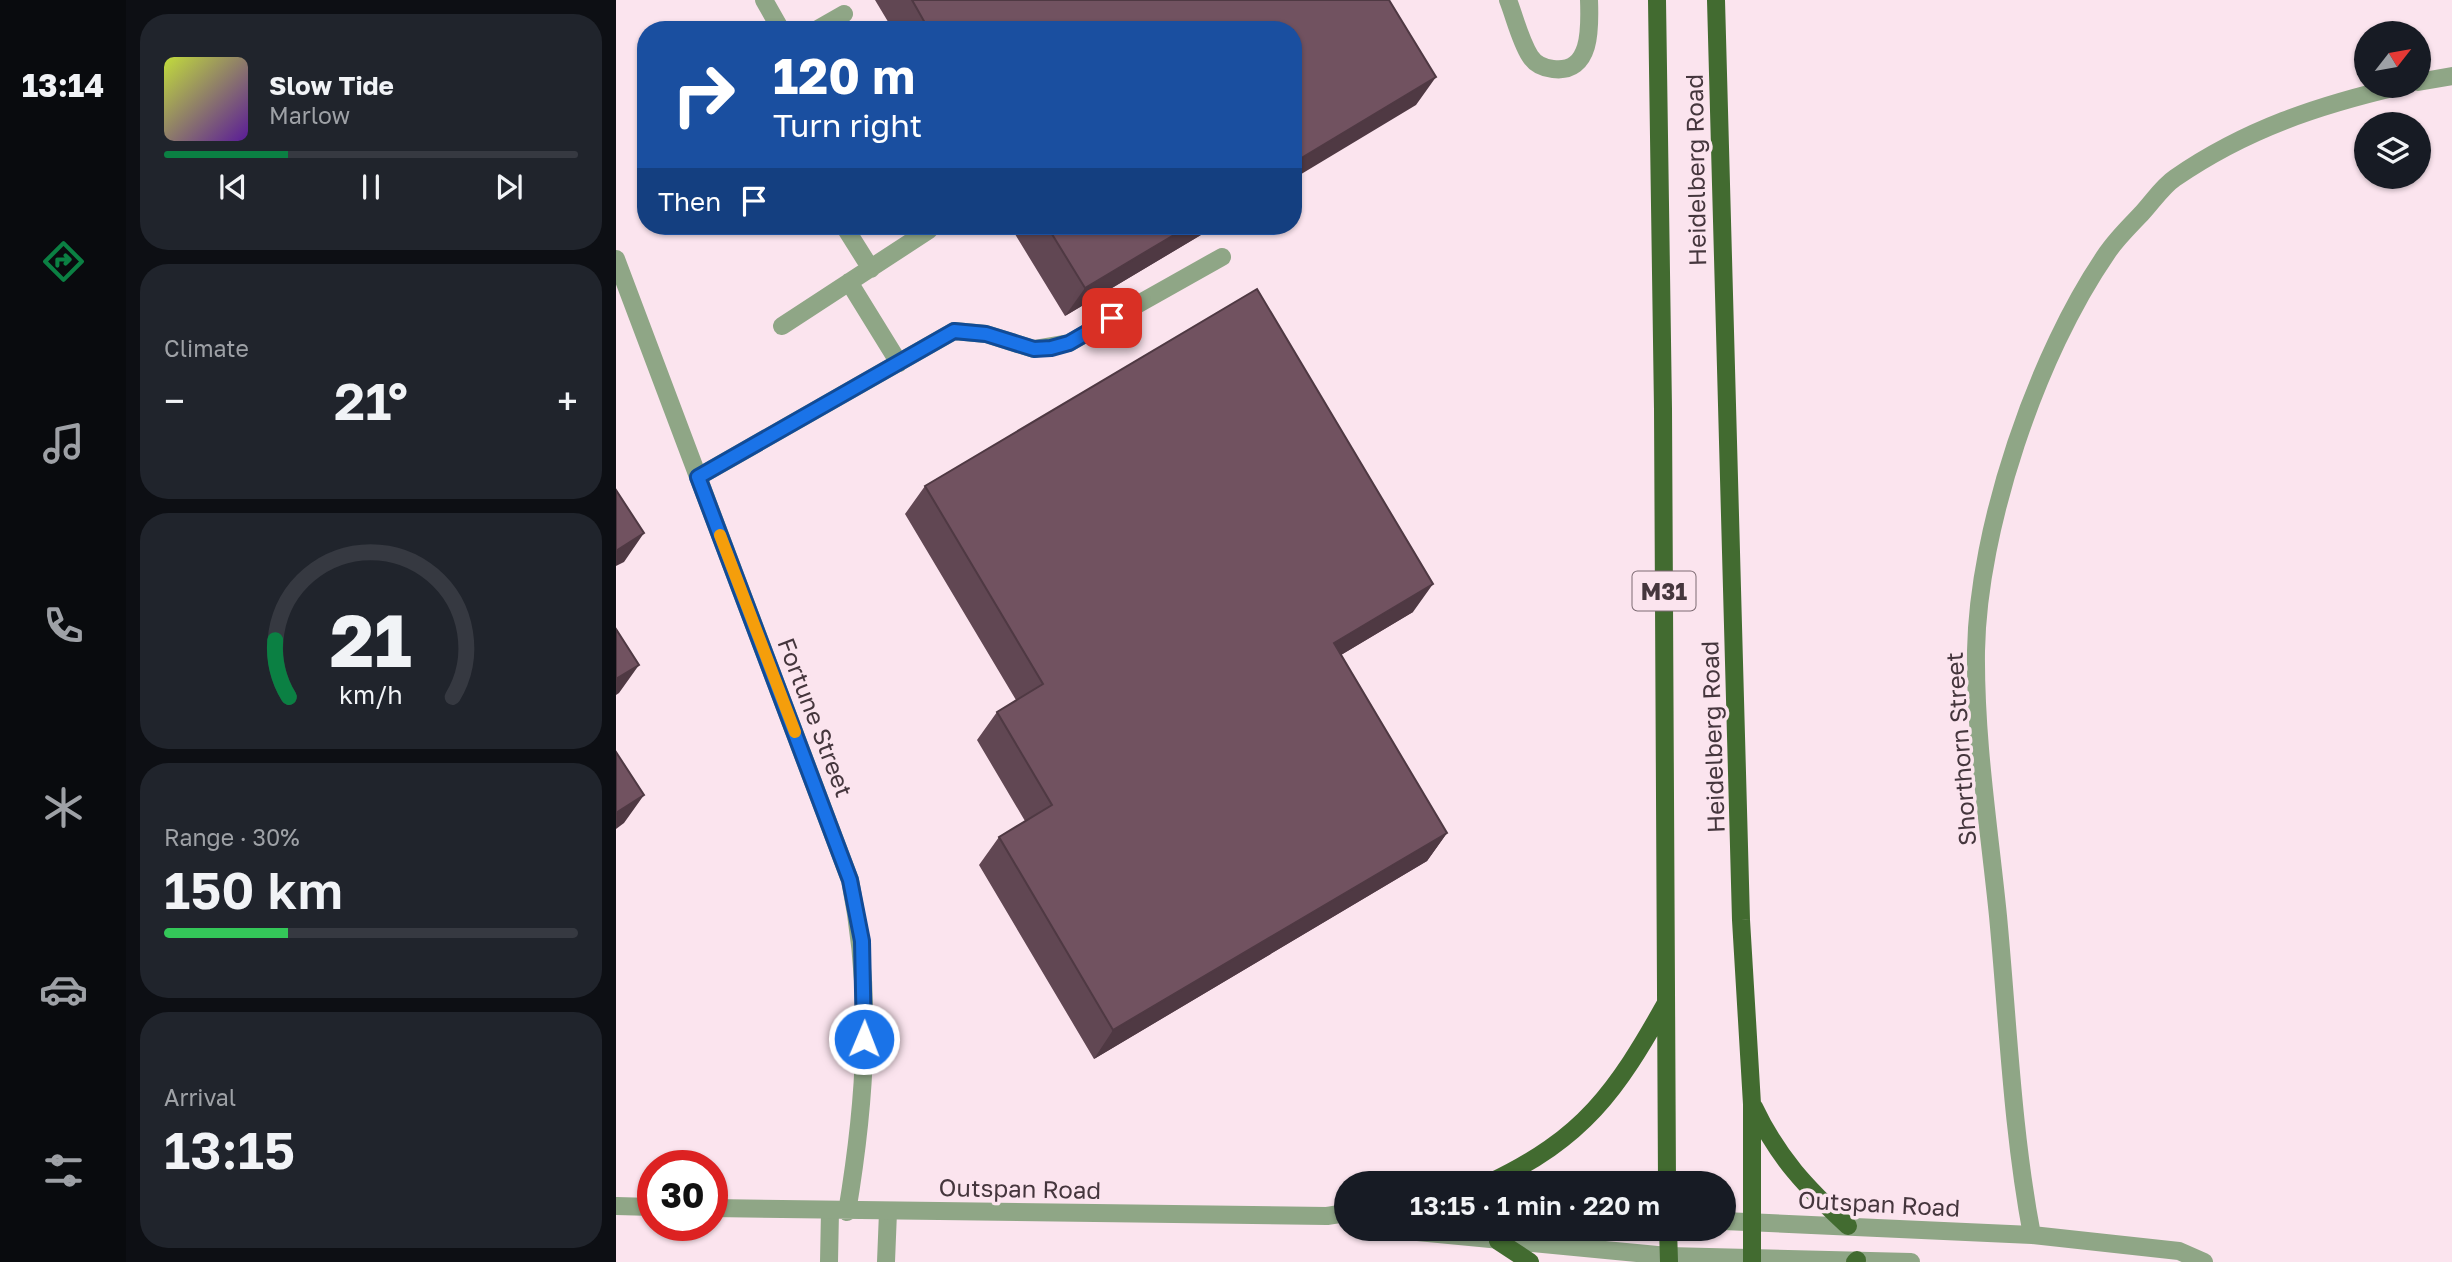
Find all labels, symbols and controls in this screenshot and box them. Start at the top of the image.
north arrow [2354,21,2431,98]
map controls [2354,21,2431,189]
text: 120 m [773,46,915,105]
icon: right [658,49,749,140]
text: 13:14 [22,66,104,104]
text: Slow Tide [269,70,394,101]
street label: Heidelberg Road [1679,74,1711,266]
text: Marlow [269,101,350,129]
text: Turn right [773,106,922,144]
button: layers [2354,112,2431,189]
icon: previous [214,168,252,206]
icon: pause [352,168,390,206]
icon: next [490,168,528,206]
icon: arrive [735,182,773,220]
text: Then [658,186,721,217]
icon: directions [39,237,88,286]
pin [1082,288,1142,348]
icon: arrive [1093,299,1131,337]
text: Climate [164,334,249,362]
text: 21° [334,369,408,431]
text: − [164,378,185,423]
text: + [557,378,578,423]
icon: music [39,419,88,468]
road number: M31 [1632,572,1696,610]
text: 21 [330,596,412,683]
icon: phone [39,601,88,650]
street label: Fortune Street [772,633,860,801]
street label: Heidelberg Road [1694,640,1730,834]
street label: Shorthorn Street [1939,651,1981,847]
text: km/h [339,679,403,710]
icon: climate [39,783,88,832]
text: Range · 30% [164,823,299,851]
text: 150 km [164,858,343,920]
icon: car [39,965,88,1014]
position arrow [827,1002,901,1076]
text: Arrival [164,1083,236,1111]
text: 13:15 [164,1118,295,1180]
icon: filters [39,1146,88,1195]
speed limit sign: 30 [637,1150,728,1241]
street label: Outspan Road [939,1172,1101,1204]
street label: Outspan Road [1797,1184,1961,1222]
text: 13:15 · 1 min · 220 m [1410,1190,1660,1221]

